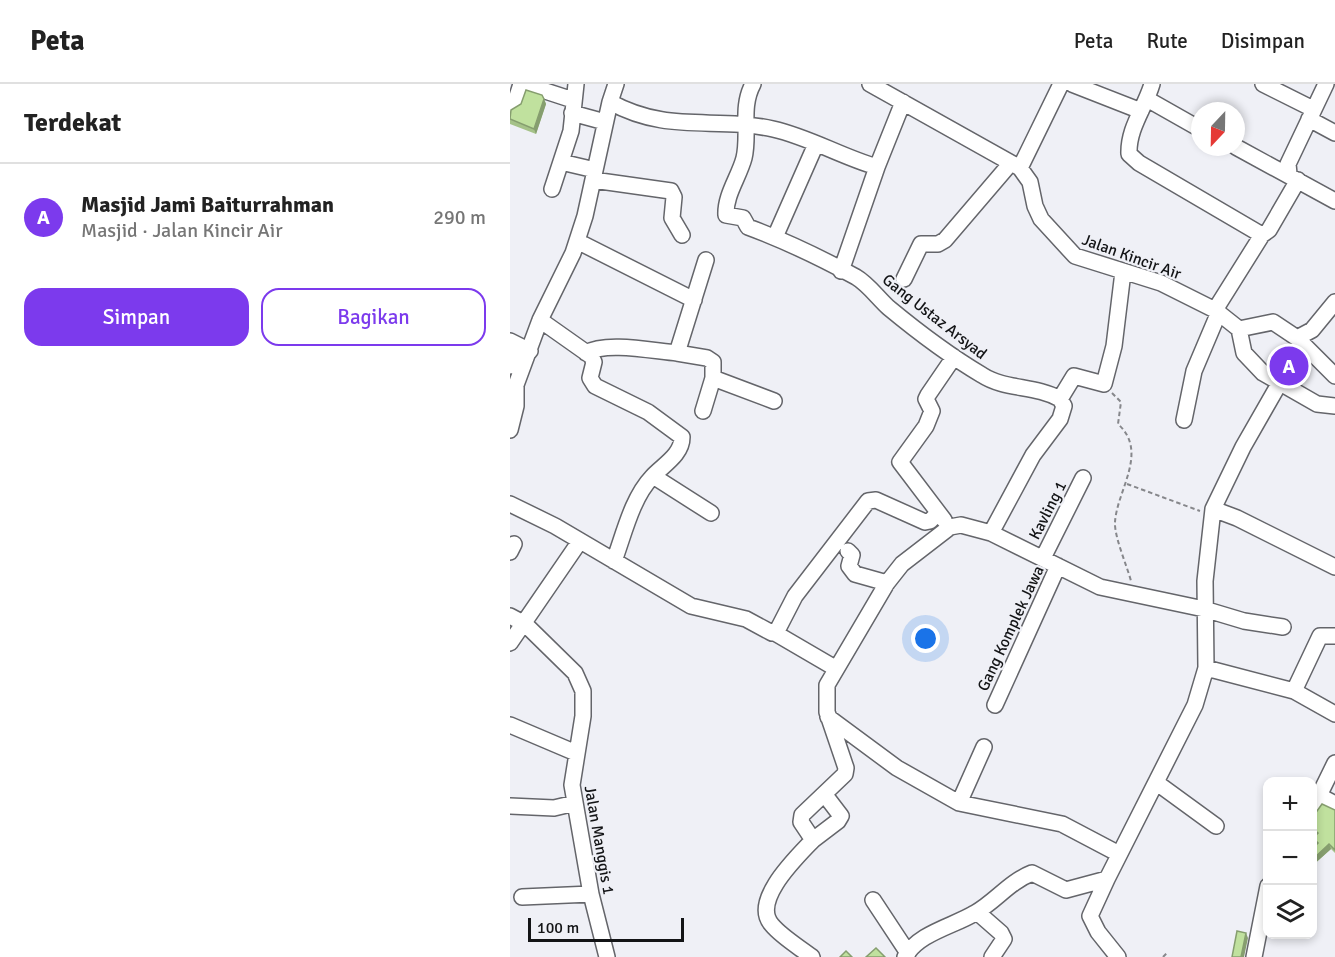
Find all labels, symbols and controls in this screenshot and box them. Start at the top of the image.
text: Peta [30,24,85,58]
text: Peta [1074,28,1114,54]
text: Rute [1147,28,1188,54]
text: Disimpan [1221,28,1305,54]
north arrow [1191,102,1245,156]
text: Terdekat [24,107,121,139]
text: Masjid Jami Baiturrahman [81,191,334,218]
text: A [37,205,50,230]
text: 290 m [433,205,486,230]
text: Masjid · Jalan Kincir Air [81,218,283,243]
street label: Jalan Kincir Air [1079,230,1184,284]
street label: Gang Ustaz Arsyad [878,270,991,364]
button: Simpan [24,288,249,346]
button: Bagikan [261,288,486,346]
pin: A [1270,344,1308,388]
street label: Kavling 1 [1025,478,1071,543]
street label: Gang Komplek Jawa [973,562,1049,694]
your location [911,624,940,653]
map controls [1263,777,1317,939]
button: + [1263,777,1317,831]
street label: Jalan Manggis 1 [580,784,618,896]
button: − [1263,831,1317,885]
button: layers [1263,885,1317,939]
scale bar [528,915,684,942]
text: 100 m [537,918,579,938]

